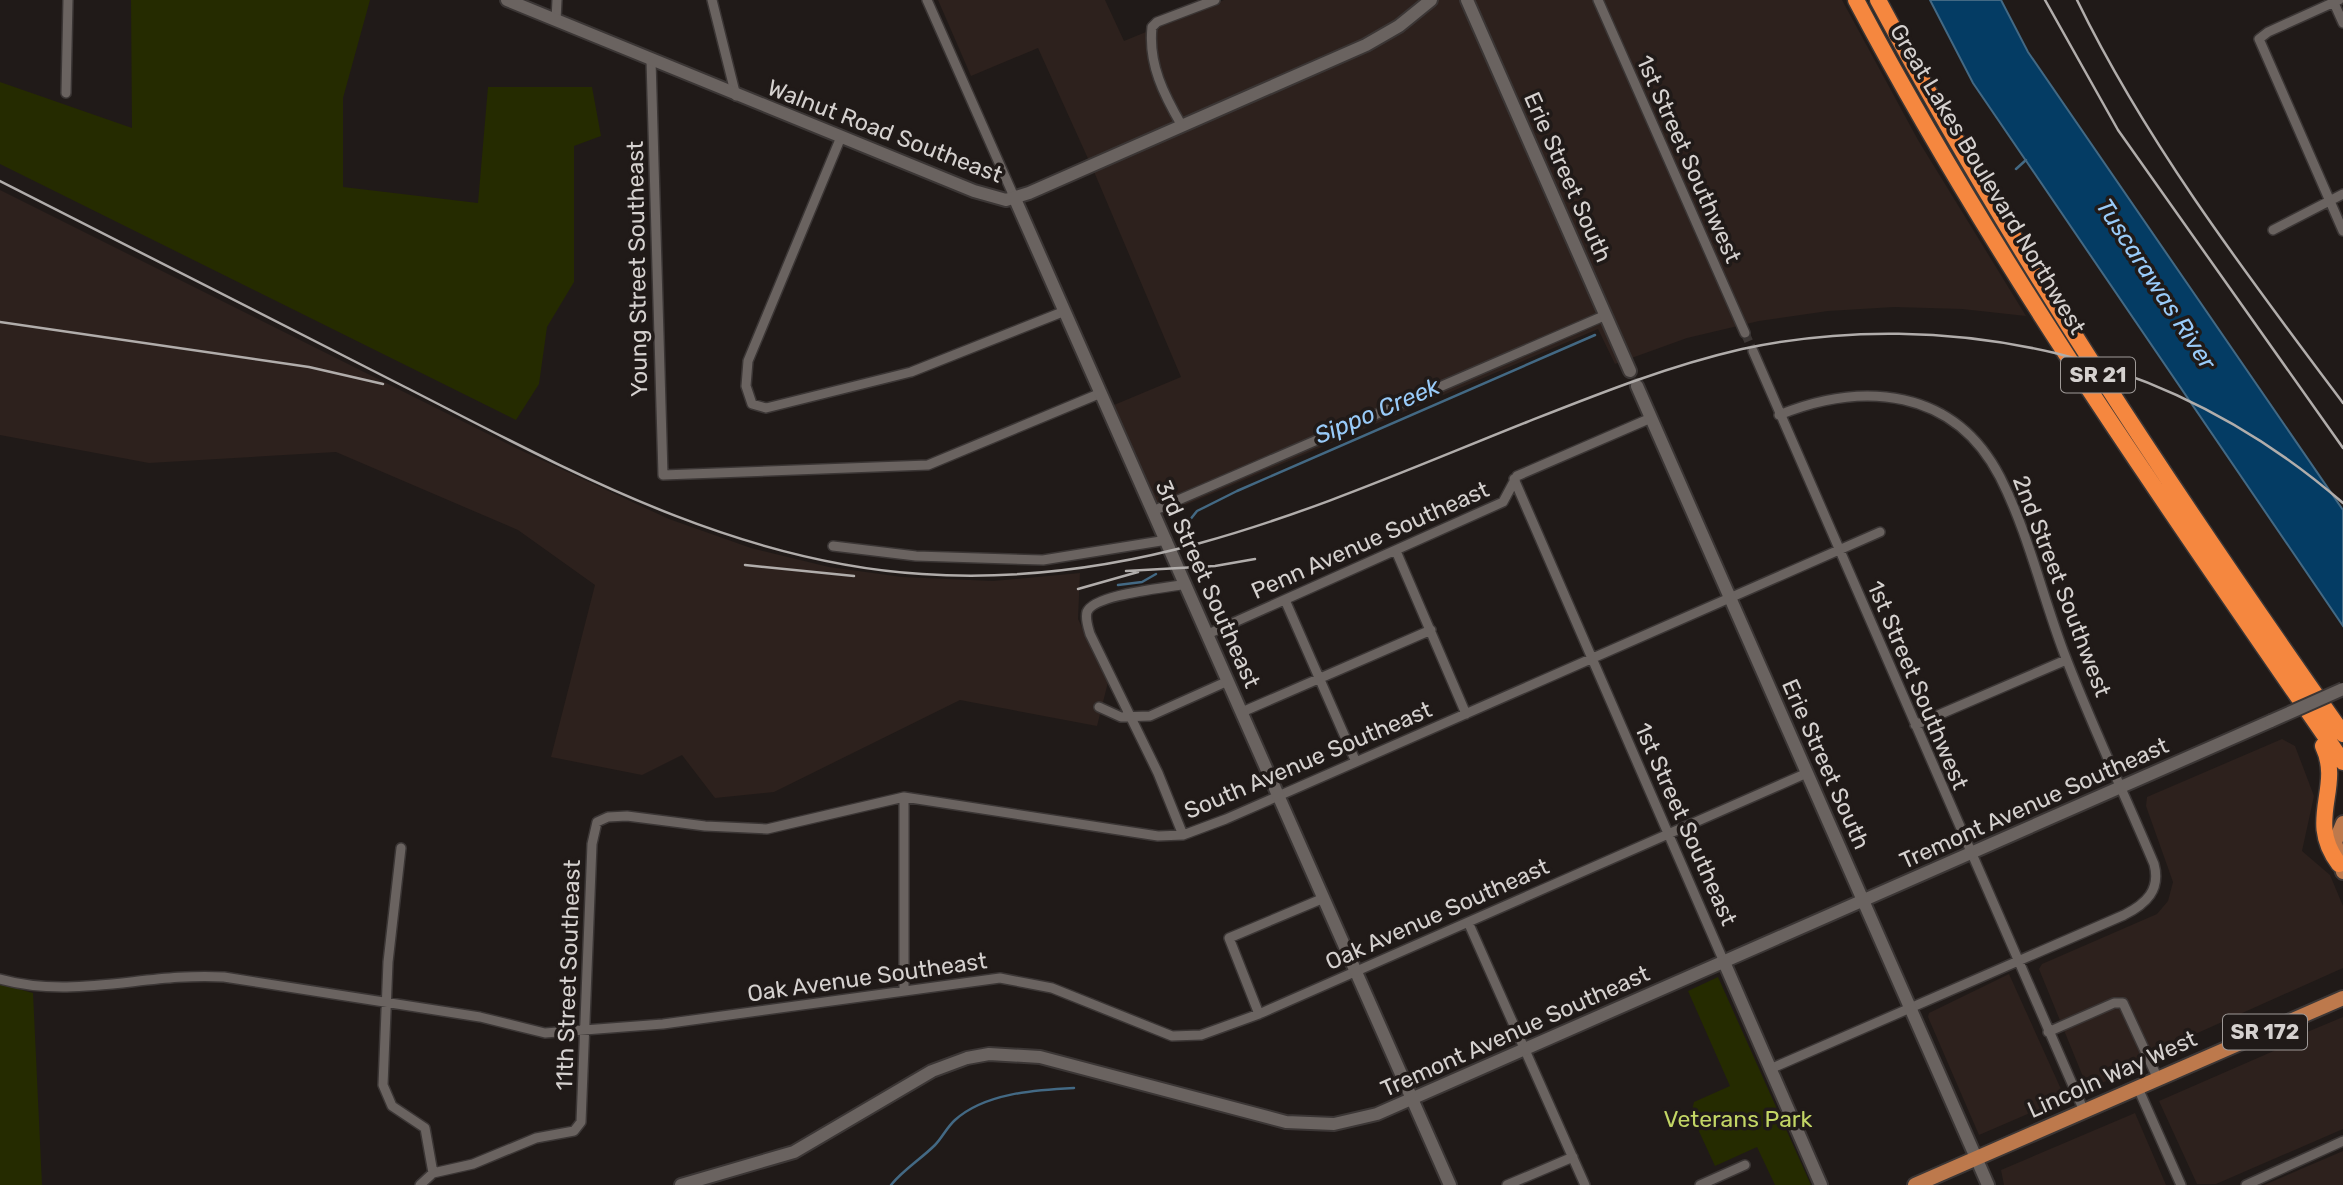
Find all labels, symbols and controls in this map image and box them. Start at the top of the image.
street label: Great Lakes Boulevard Northwest [1884,19,2092,339]
street label: 1st Street Southwest [1631,51,1747,267]
street label: Walnut Road Southeast [764,73,1006,189]
street label: Erie Street South [1518,88,1618,266]
street label: Young Street Southeast [621,141,653,397]
water label: Tuscarawas River [2090,193,2222,375]
road number: SR 21 [2061,358,2135,392]
water label: Sippo Creek [1310,372,1444,450]
street label: 2nd Street Southwest [2007,471,2117,701]
street label: Penn Avenue Southeast [1247,475,1493,605]
street label: 3rd Street Southeast [1150,476,1266,692]
street label: 1st Street Southwest [1861,576,1975,794]
street label: Erie Street South [1776,675,1876,853]
street label: South Avenue Southeast [1180,695,1436,825]
street label: 1st Street Southeast [1629,718,1743,930]
street label: Tremont Avenue Southeast [1895,731,2173,875]
street label: Oak Avenue Southeast [1321,852,1553,976]
street label: 11th Street Southeast [550,859,586,1091]
street label: Oak Avenue Southeast [745,946,989,1008]
street label: Tremont Avenue Southeast [1376,959,1654,1103]
road number: SR 172 [2223,1014,2307,1050]
street label: Lincoln Way West [2023,1024,2201,1124]
park label: Veterans Park [1664,1105,1813,1133]

